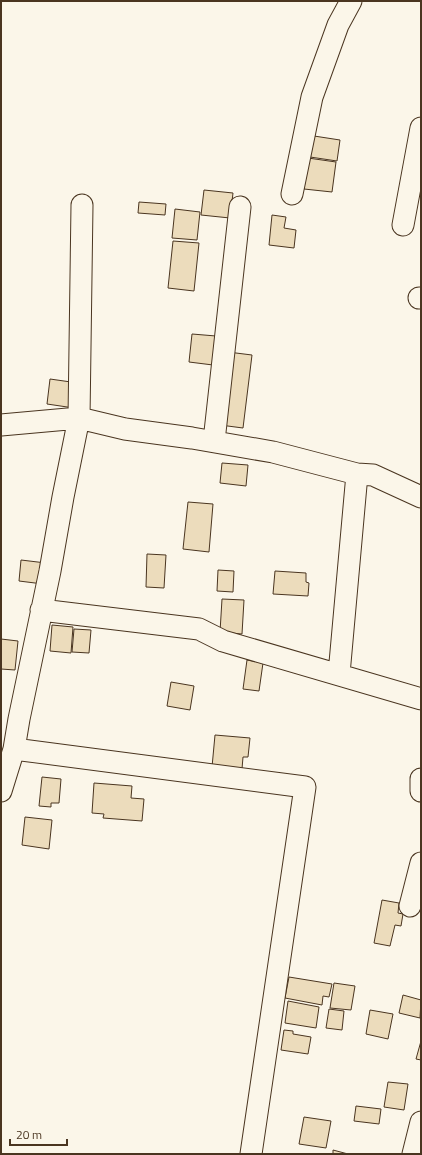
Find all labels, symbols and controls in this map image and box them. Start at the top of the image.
scale bar [10,1121,67,1147]
text: 20 m [16,1125,42,1144]

